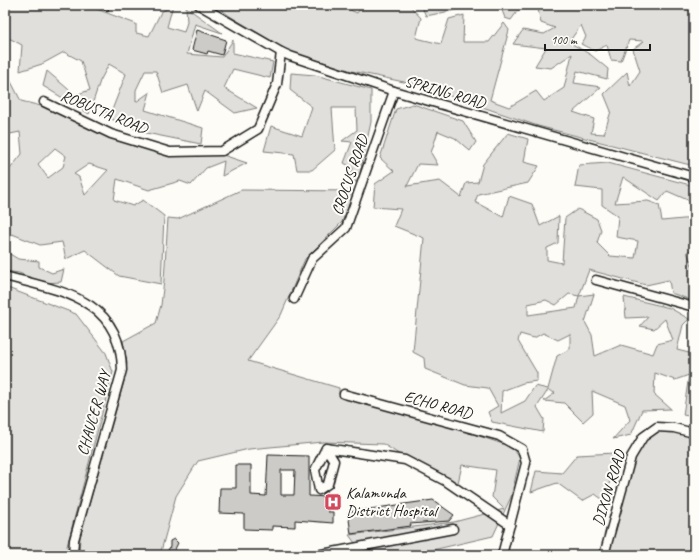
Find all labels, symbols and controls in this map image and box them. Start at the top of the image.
scale bar [545,26,650,52]
text: 100 m [551,32,578,48]
street label: SPRING ROAD [402,71,489,114]
street label: ROBUSTA ROAD [58,85,152,139]
street label: CROCUS ROAD [327,131,374,218]
street label: CHAUCER WAY [72,367,116,458]
street label: ECHO ROAD [402,386,476,424]
street label: DIXON ROAD [588,446,630,528]
place label: Kalamunda District Hospital [346,483,440,521]
hospital icon: Kalamunda District Hospital [323,492,343,512]

